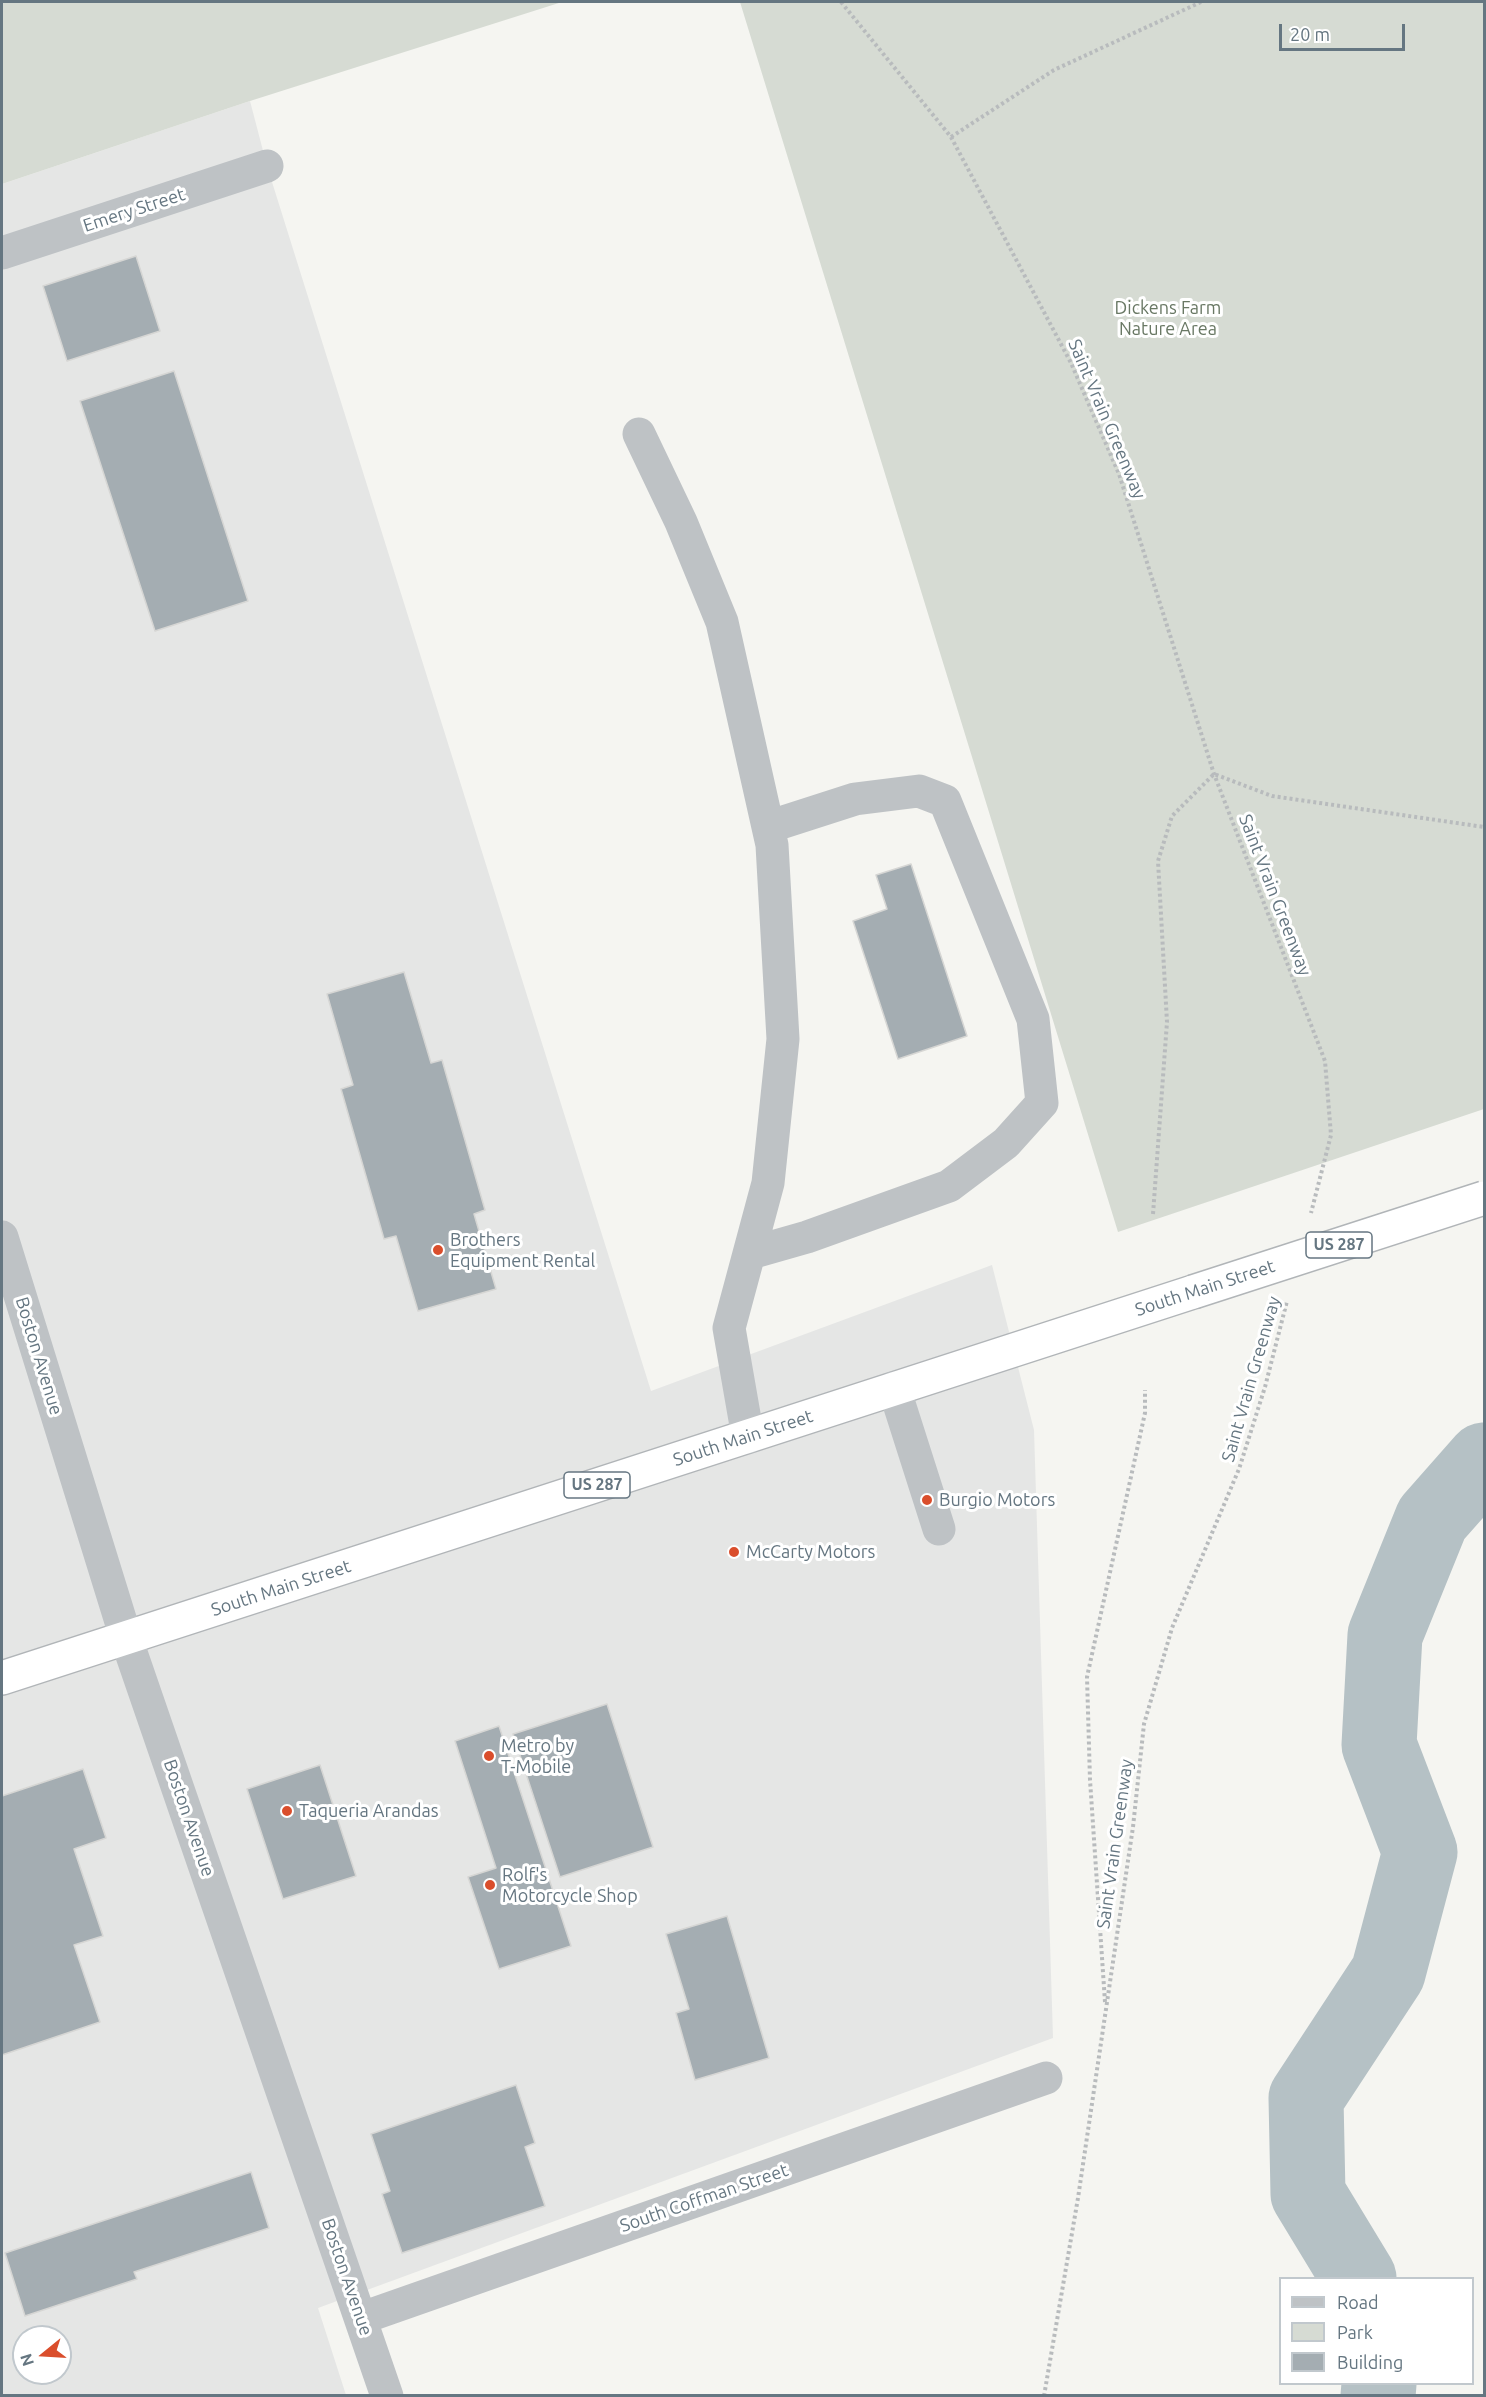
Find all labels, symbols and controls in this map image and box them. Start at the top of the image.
scale bar [1282,12,1408,50]
text: 20 m [1290,24,1330,44]
street label: Emery Street [80,183,188,237]
park label: Dickens Farm Nature Area [1115,297,1221,340]
street label: Saint Vrain Greenway [1064,336,1150,502]
street label: Saint Vrain Greenway [1234,811,1316,979]
place label: Brothers Equipment Rental [450,1229,595,1272]
road number: US 287 [1306,1232,1372,1258]
marker: Brothers Equipment Rental [431,1243,445,1257]
street label: South Main Street [1132,1255,1278,1321]
street label: Boston Avenue [11,1294,67,1418]
street label: Saint Vrain Greenway [1217,1294,1285,1464]
street label: South Main Street [670,1405,816,1471]
road number: US 287 [564,1472,630,1498]
place label: Burgio Motors [939,1489,1055,1511]
marker: Burgio Motors [920,1493,934,1507]
place label: McCarty Motors [746,1541,875,1563]
marker: McCarty Motors [727,1545,741,1559]
street label: South Main Street [208,1555,354,1621]
place label: Metro by T-Mobile [501,1735,574,1778]
marker: Metro by T-Mobile [482,1749,496,1763]
street label: Boston Avenue [159,1757,219,1879]
street label: Saint Vrain Greenway [1092,1758,1138,1930]
place label: Taqueria Arandas [299,1800,438,1822]
marker: Taqueria Arandas [280,1804,294,1818]
place label: Rolf's Motorcycle Shop [502,1864,638,1906]
marker: Rolf's Motorcycle Shop [483,1878,497,1892]
street label: South Coffman Street [617,2159,791,2237]
street label: Boston Avenue [317,2216,377,2338]
legend [1279,2277,1474,2385]
text: Road [1337,2292,1379,2312]
text: Park [1337,2322,1373,2342]
north arrow [12,2325,72,2385]
text: N [16,2351,37,2368]
text: Building [1337,2352,1403,2372]

